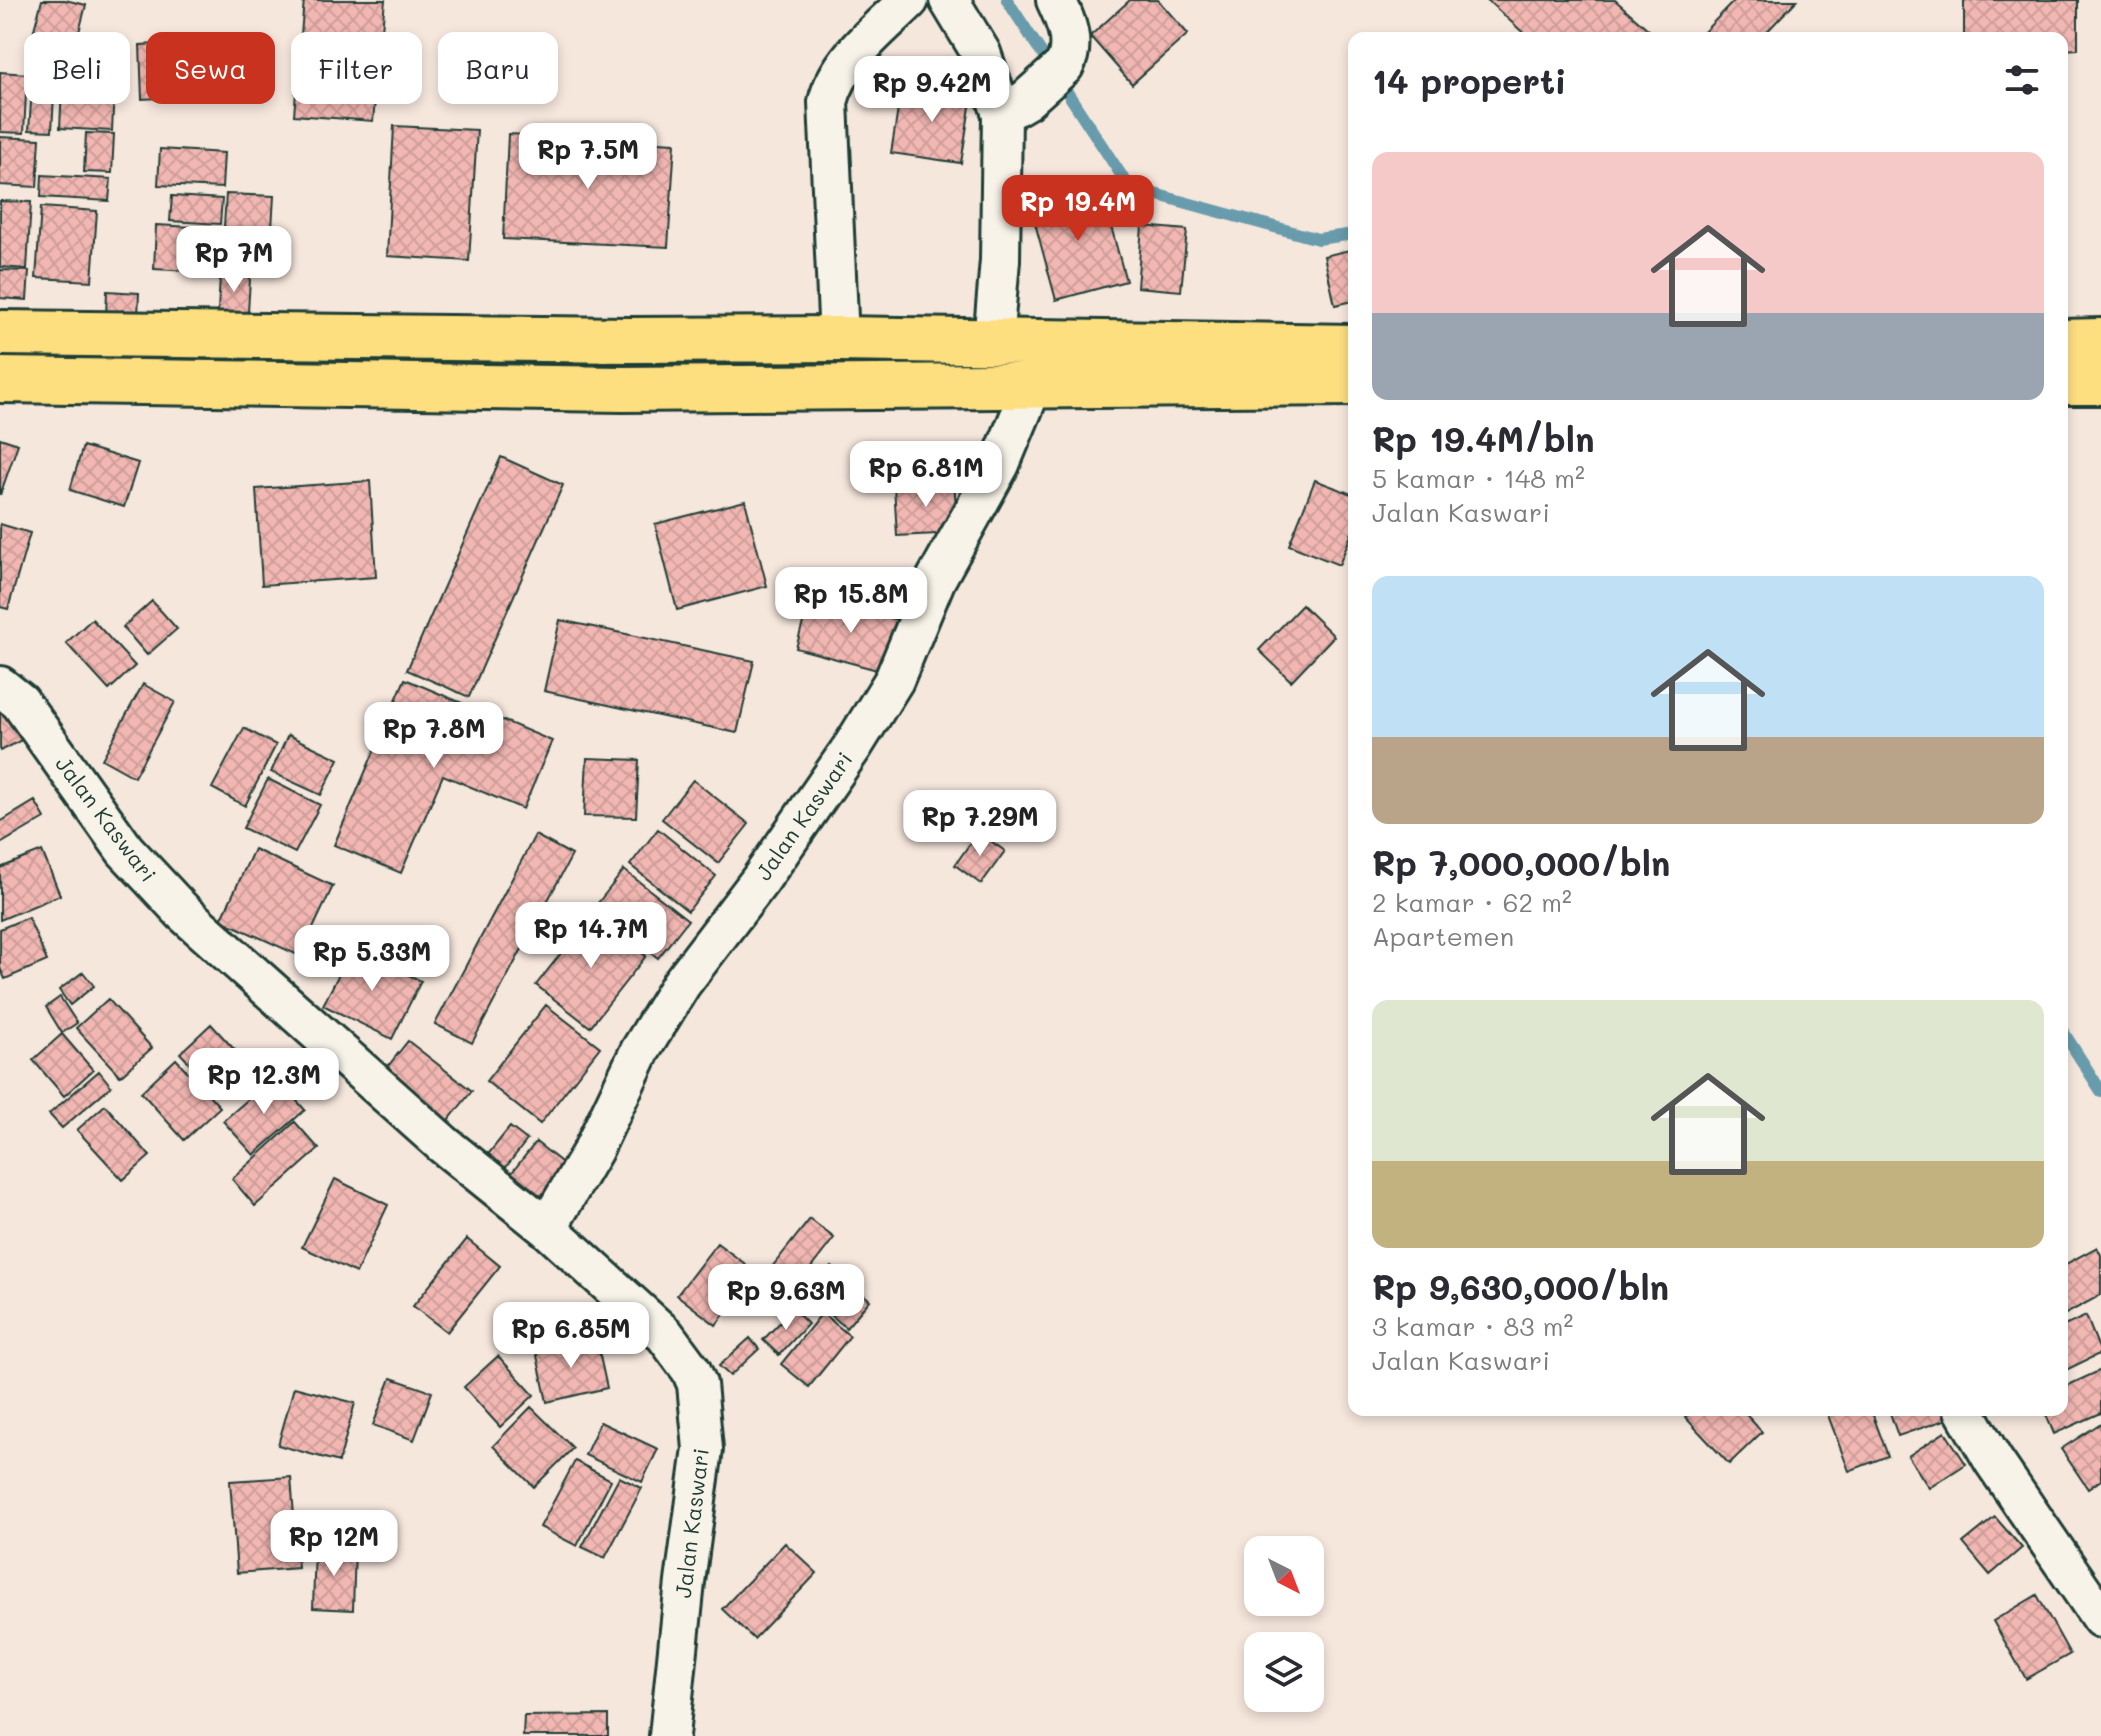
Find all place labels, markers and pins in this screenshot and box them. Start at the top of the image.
pin: Rp 9.42M [849,56,1015,124]
pin: Rp 7.5M [514,123,662,191]
pin: Rp 19.4M [995,175,1161,243]
pin: Rp 7M [178,226,290,294]
pin: Rp 6.81M [843,441,1009,509]
pin: Rp 15.8M [768,567,934,635]
pin: Rp 7.8M [360,702,508,770]
pin: Rp 7.29M [897,790,1063,858]
pin: Rp 14.7M [508,902,674,970]
pin: Rp 5.33M [289,925,455,993]
pin: Rp 12.3M [181,1048,347,1116]
pin: Rp 9.63M [703,1264,869,1332]
pin: Rp 6.85M [488,1302,654,1370]
pin: Rp 12M [269,1510,399,1578]

